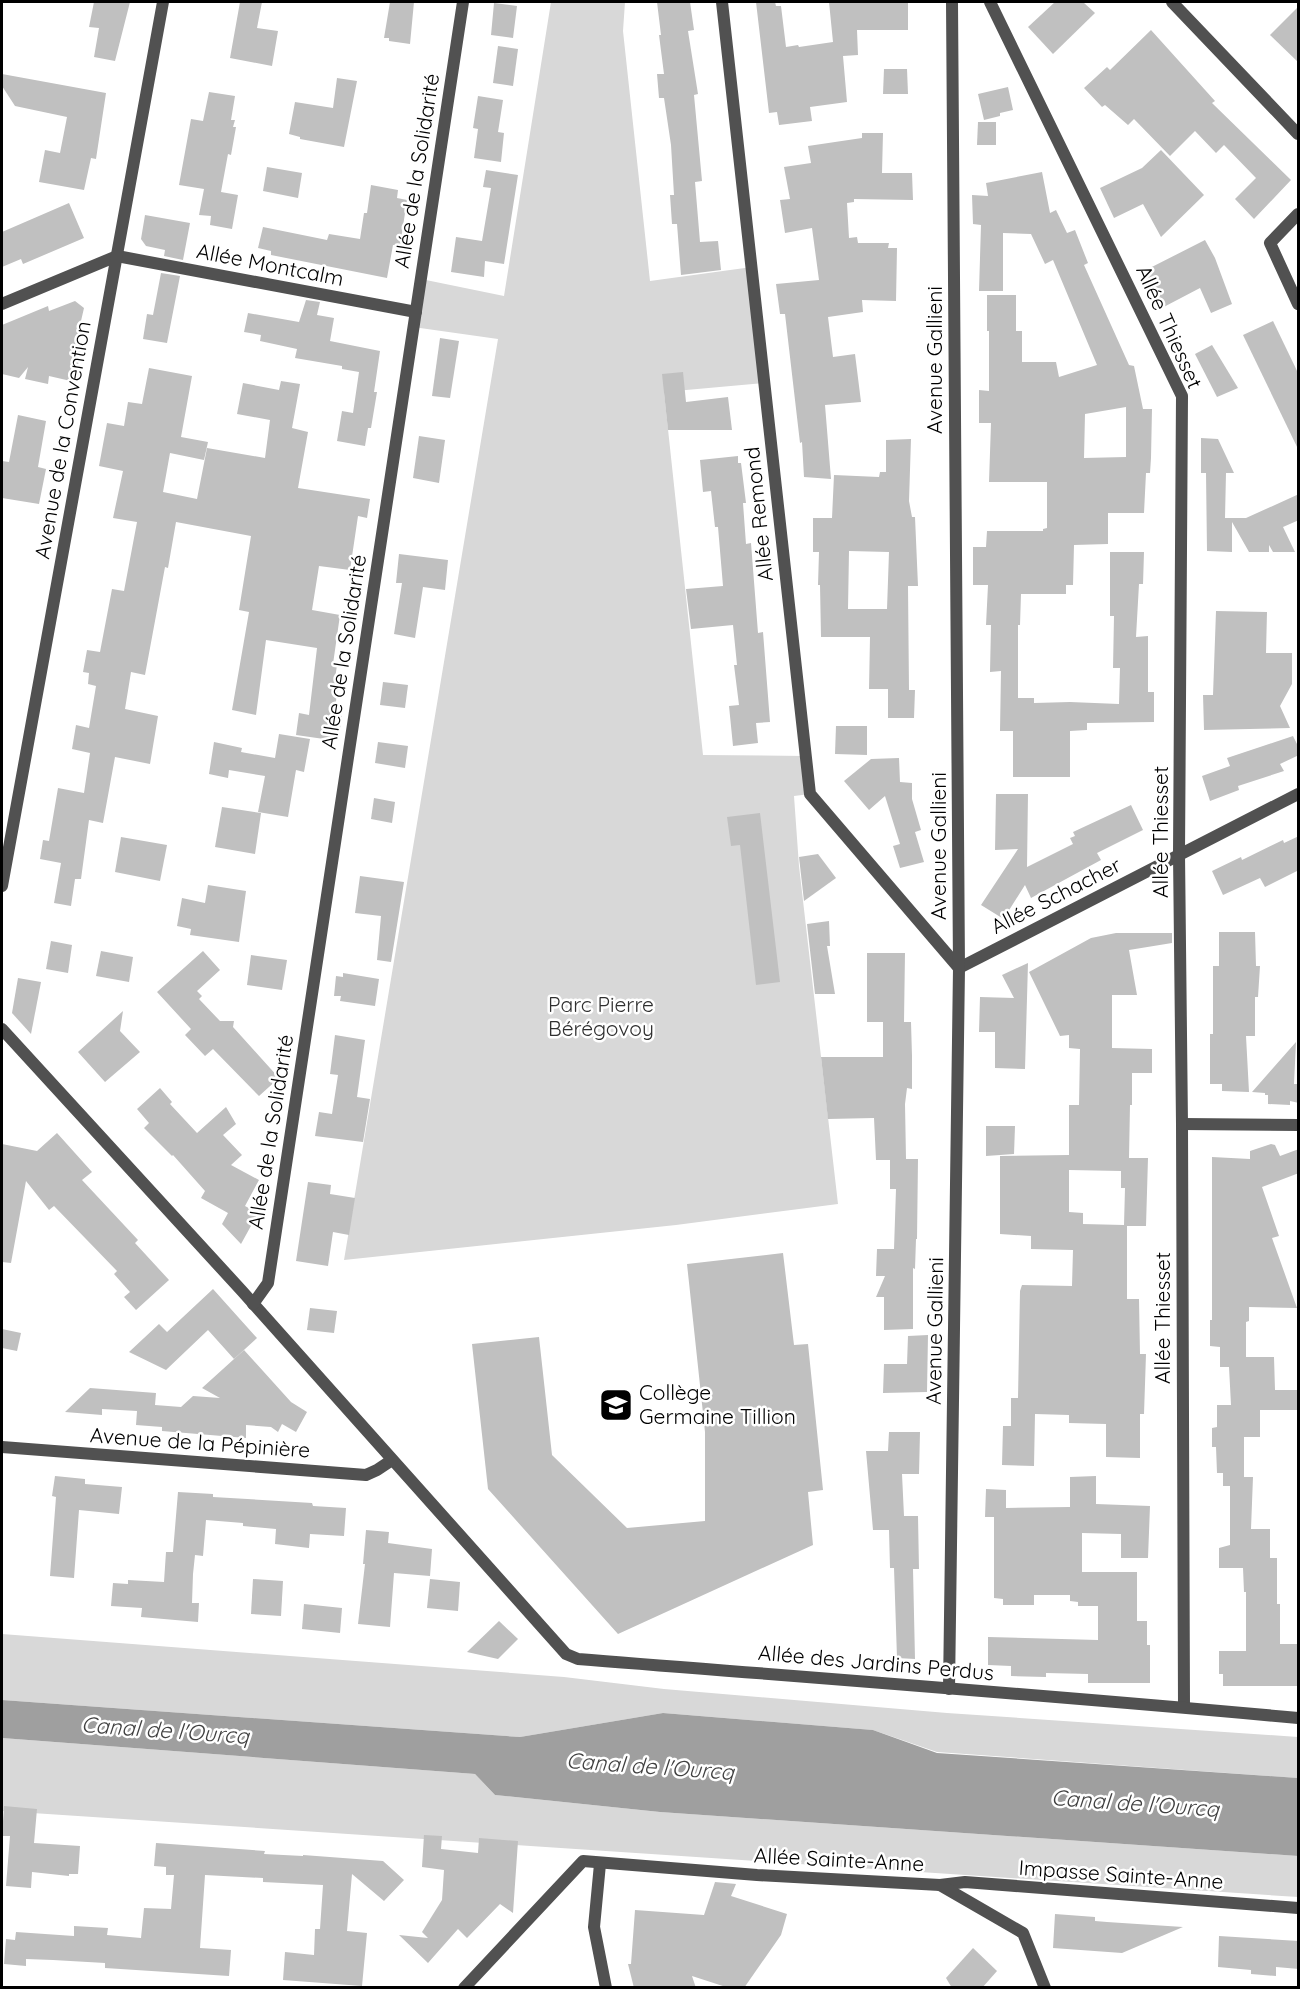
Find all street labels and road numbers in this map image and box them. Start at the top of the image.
street label: Allée de la Solidarité [388,72,444,270]
street label: Allée Montcalm [194,237,346,291]
street label: Allée Thiesset [1131,261,1209,392]
street label: Avenue Gallieni [921,286,947,434]
street label: Avenue de la Convention [28,319,96,561]
street label: Allée Remond [738,446,778,583]
street label: Allée de la Solidarité [315,553,371,751]
street label: Allée Thiesset [1147,766,1173,898]
street label: Avenue Gallieni [925,772,951,920]
street label: Allée Schacher [986,851,1125,939]
street label: Allée de la Solidarité [242,1033,298,1231]
street label: Allée Thiesset [1149,1252,1175,1384]
street label: Avenue Gallieni [920,1257,948,1405]
street label: Avenue de la Pépinière [89,1421,311,1463]
street label: Allée des Jardins Perdus [757,1639,995,1685]
street label: Allée Sainte-Anne [753,1842,925,1876]
street label: Impasse Sainte-Anne [1018,1854,1224,1894]

